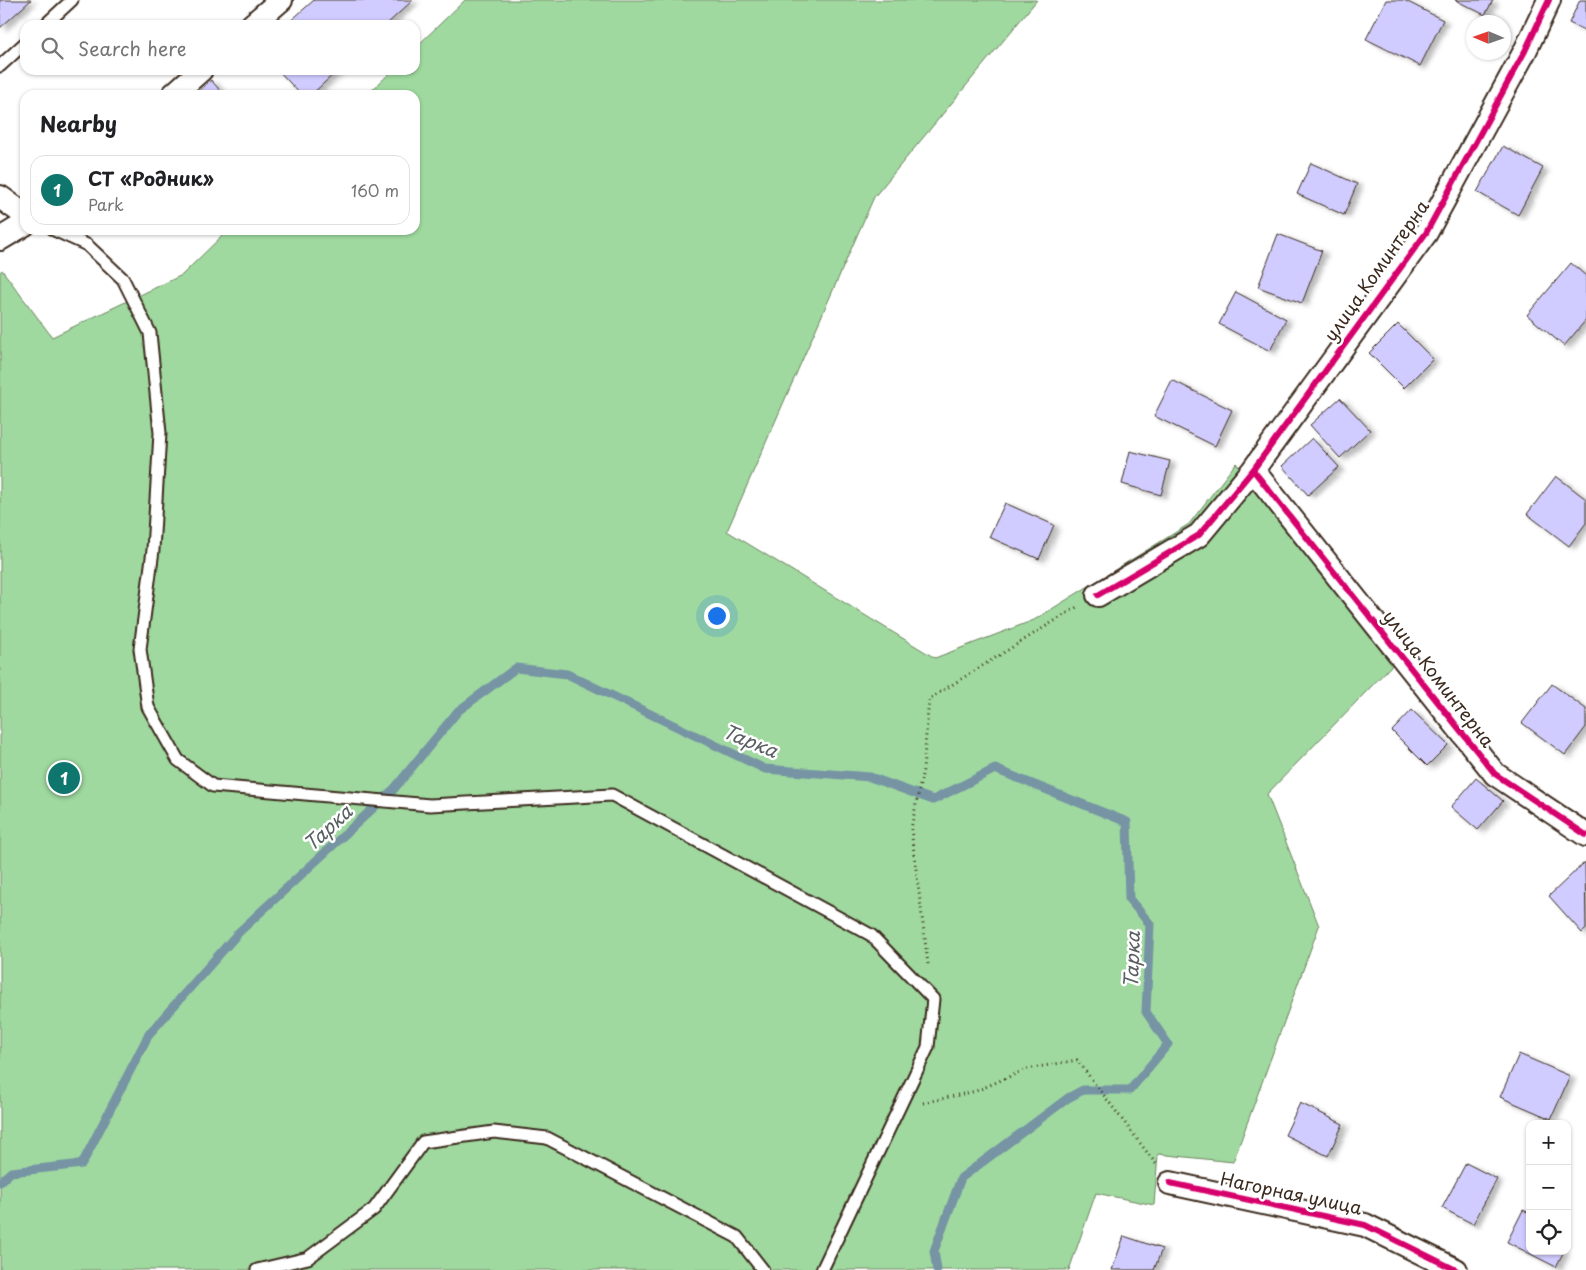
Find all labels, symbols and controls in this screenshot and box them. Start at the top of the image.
north arrow [1466,15,1511,60]
search box [20,20,420,75]
icon: search [38,34,66,62]
text: Search here [78,34,187,62]
text: Nearby [40,107,117,139]
text: СТ «Родник» [88,164,214,192]
text: 1 [53,178,61,202]
text: 160 m [351,178,399,202]
text: Park [88,192,124,216]
street label: улица Коминтерна [1317,193,1435,347]
your location [704,603,730,629]
street label: улица Коминтерна [1377,604,1502,753]
water label: Тарка [719,716,783,764]
pin: 1 [48,759,80,797]
water label: Тарка [297,797,359,857]
water label: Тарка [1116,930,1146,989]
map controls [1526,1120,1571,1255]
button: + [1526,1120,1571,1165]
street label: Нагорная улица [1218,1164,1365,1221]
button: − [1526,1165,1571,1210]
button: locate [1526,1210,1571,1255]

